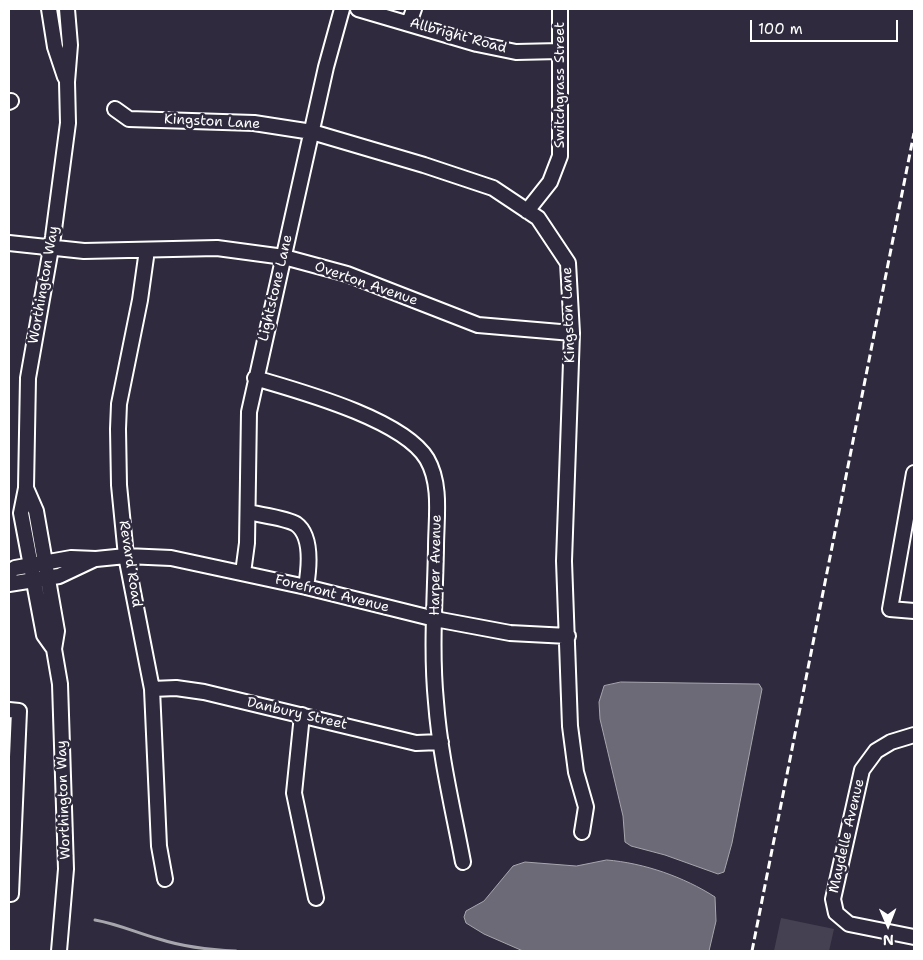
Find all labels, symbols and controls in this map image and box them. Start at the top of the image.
scale bar [753,10,900,42]
street label: Allbright Road [408,15,508,57]
text: 100 m [758,19,803,39]
street label: Switchgrass Street [552,22,568,148]
street label: Kingston Lane [163,111,261,133]
street label: Worthington Way [25,225,63,345]
street label: Lightstone Lane [256,233,296,343]
street label: Overton Avenue [312,258,420,310]
street label: Kingston Lane [559,267,579,363]
street label: Harper Avenue [427,514,445,616]
street label: Revard Road [115,519,145,609]
street label: Forefront Avenue [273,572,391,616]
street label: Danbury Street [245,694,349,734]
street label: Worthington Way [54,740,74,860]
street label: Maydelle Avenue [826,777,868,895]
north arrow [863,900,913,950]
text: N [883,931,894,949]

